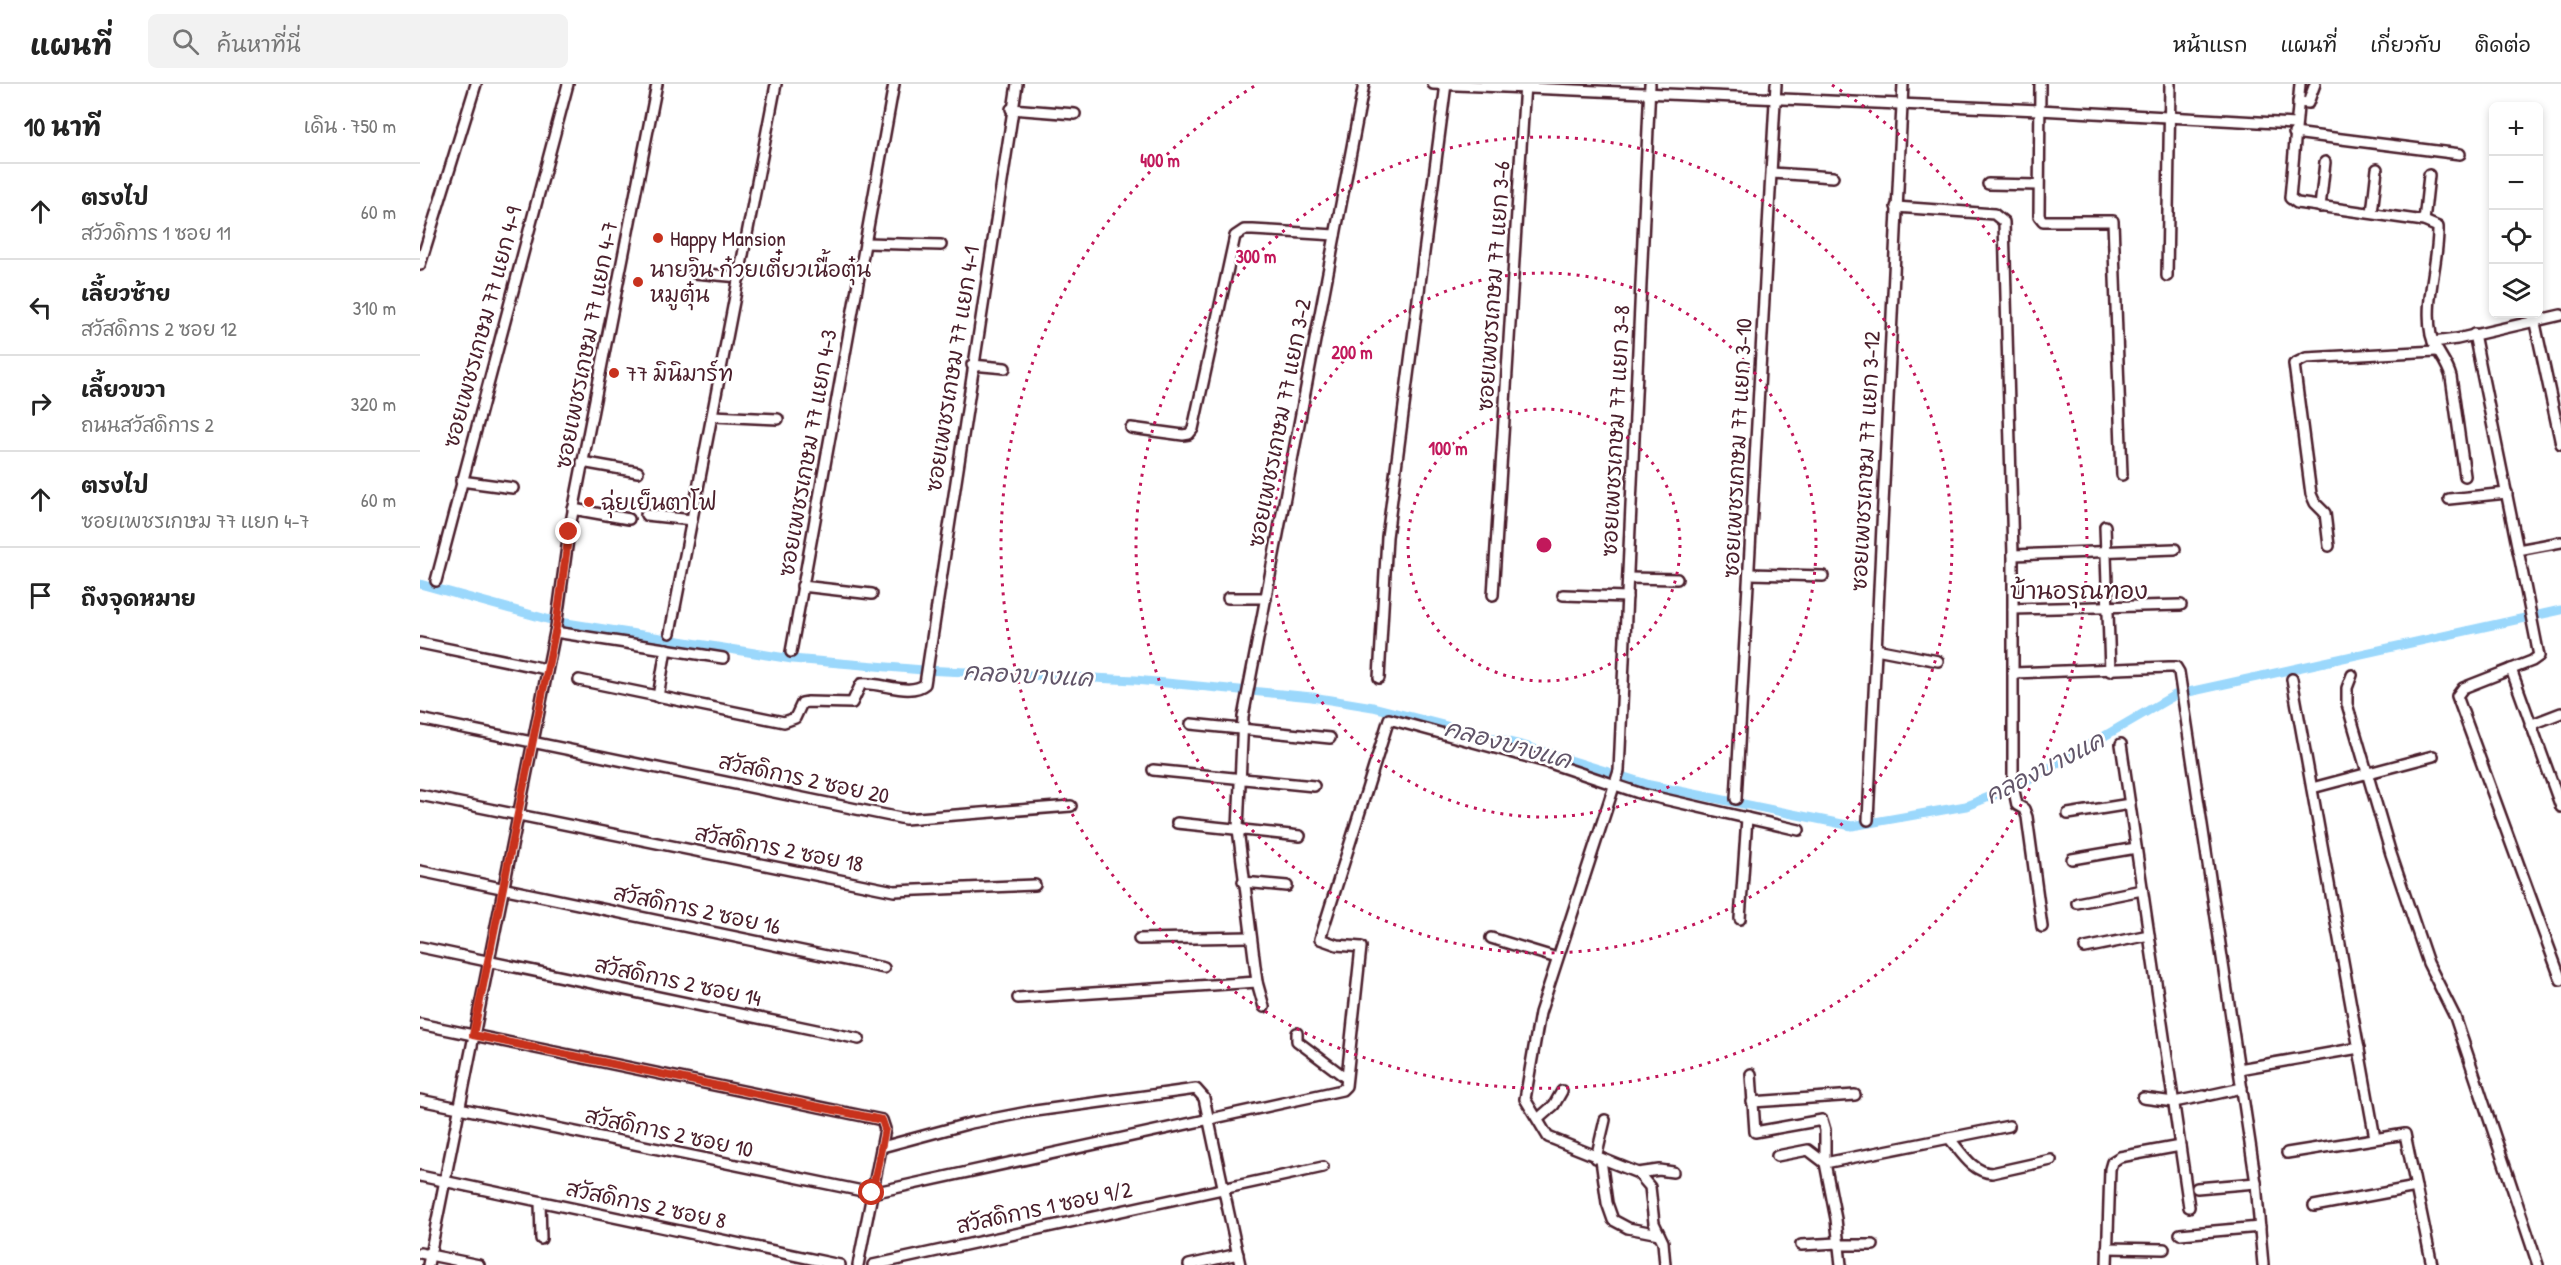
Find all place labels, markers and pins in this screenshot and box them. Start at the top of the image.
place label: Happy Mansion [670,223,786,253]
marker: Happy Mansion [651,231,665,245]
place label: นายวิน ก๋วยเตี๋ยวเนื้อตุ๋น หมูตุ๋น [650,248,872,311]
marker: นายวิน ก๋วยเตี๋ยวเนื้อตุ๋น หมูตุ๋น [631,275,645,289]
place label: 77 มินิมาร์ท [626,358,733,388]
marker: 77 มินิมาร์ท [607,366,621,380]
place label: ฉุ่ยเย็นตาโฟ [601,487,717,519]
marker: ฉุ่ยเย็นตาโฟ [582,495,596,509]
centre of rings [1534,535,1554,555]

